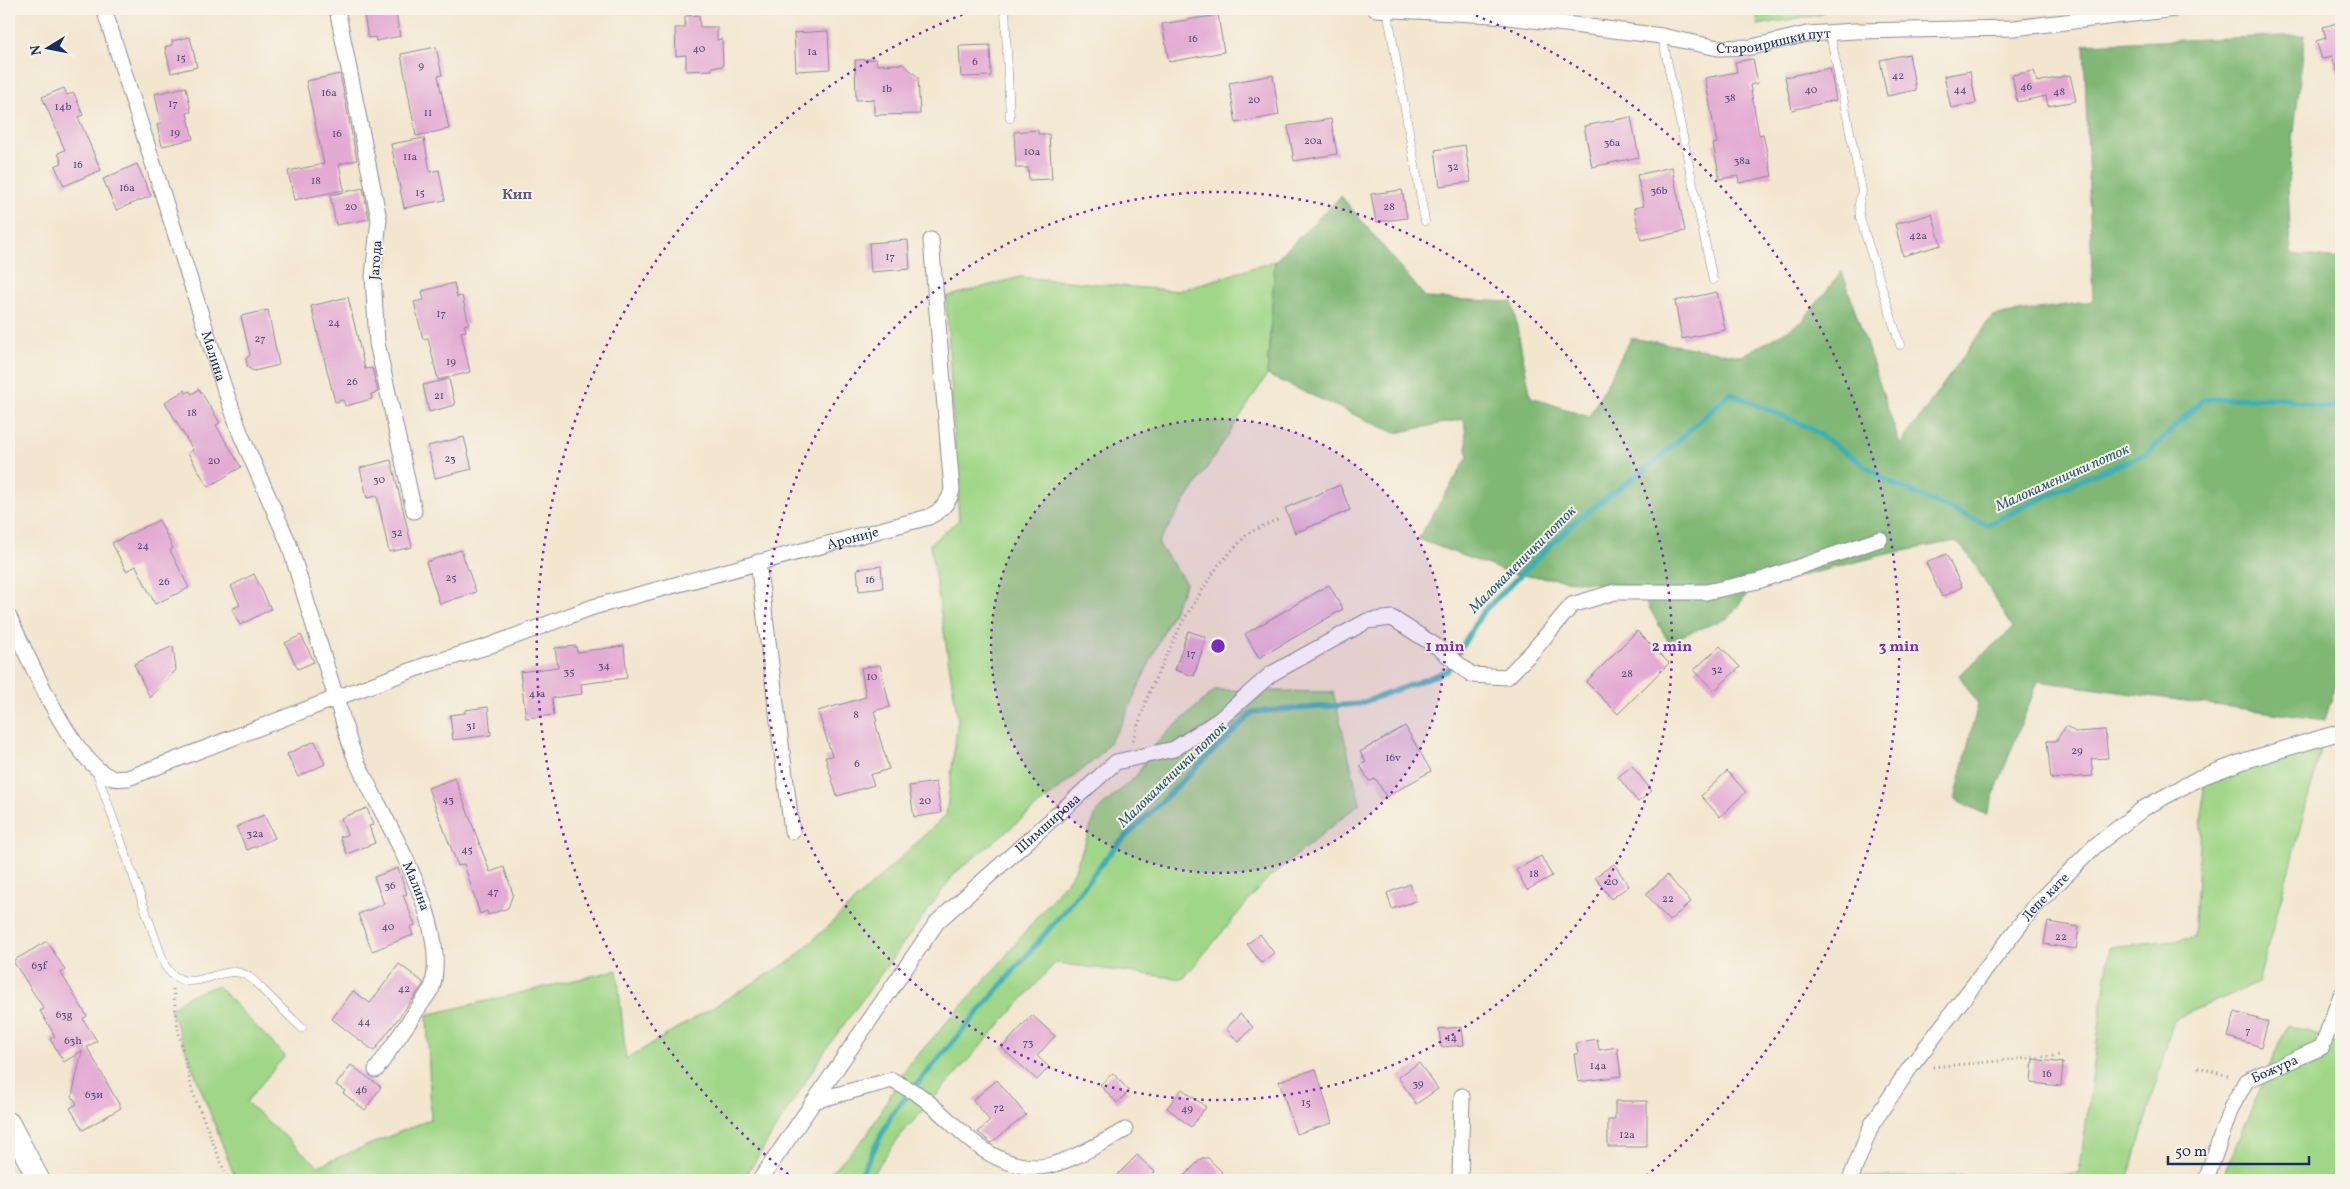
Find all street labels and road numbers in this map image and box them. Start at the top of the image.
street label: Староиришки пут [1716,25,1831,59]
street label: Јагода [366,240,387,281]
street label: Малина [196,329,230,384]
street label: Ароније [825,523,881,555]
street label: Шимширова [1012,790,1085,859]
street label: Малина [397,859,434,914]
street label: Лепе кате [2018,869,2074,926]
street label: Божура [2248,1051,2301,1089]

